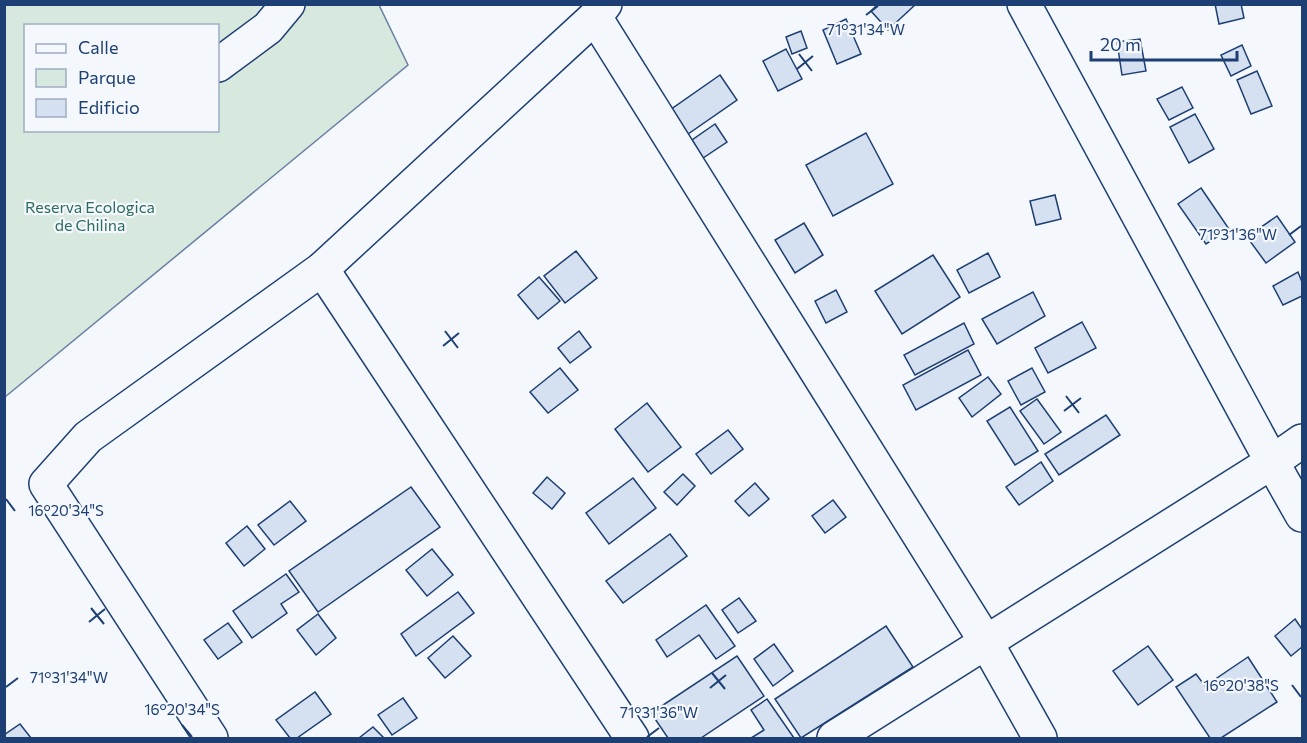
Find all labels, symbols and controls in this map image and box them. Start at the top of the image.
text: 71°31'34"W [827,20,905,38]
legend [24,24,219,132]
scale bar [1091,24,1236,62]
text: 20 m [1100,33,1141,55]
text: Calle [78,36,118,58]
text: Parque [78,66,136,88]
text: Edificio [78,96,140,118]
park label: Reserva Ecologica de Chilina [25,197,155,234]
text: 71°31'36"W [1199,225,1277,243]
text: 16°20'34"S [28,501,104,519]
text: 71°31'34"W [30,668,108,686]
text: 16°20'38"S [1203,676,1279,694]
text: 16°20'34"S [144,700,220,718]
text: 71°31'36"W [620,703,698,721]

